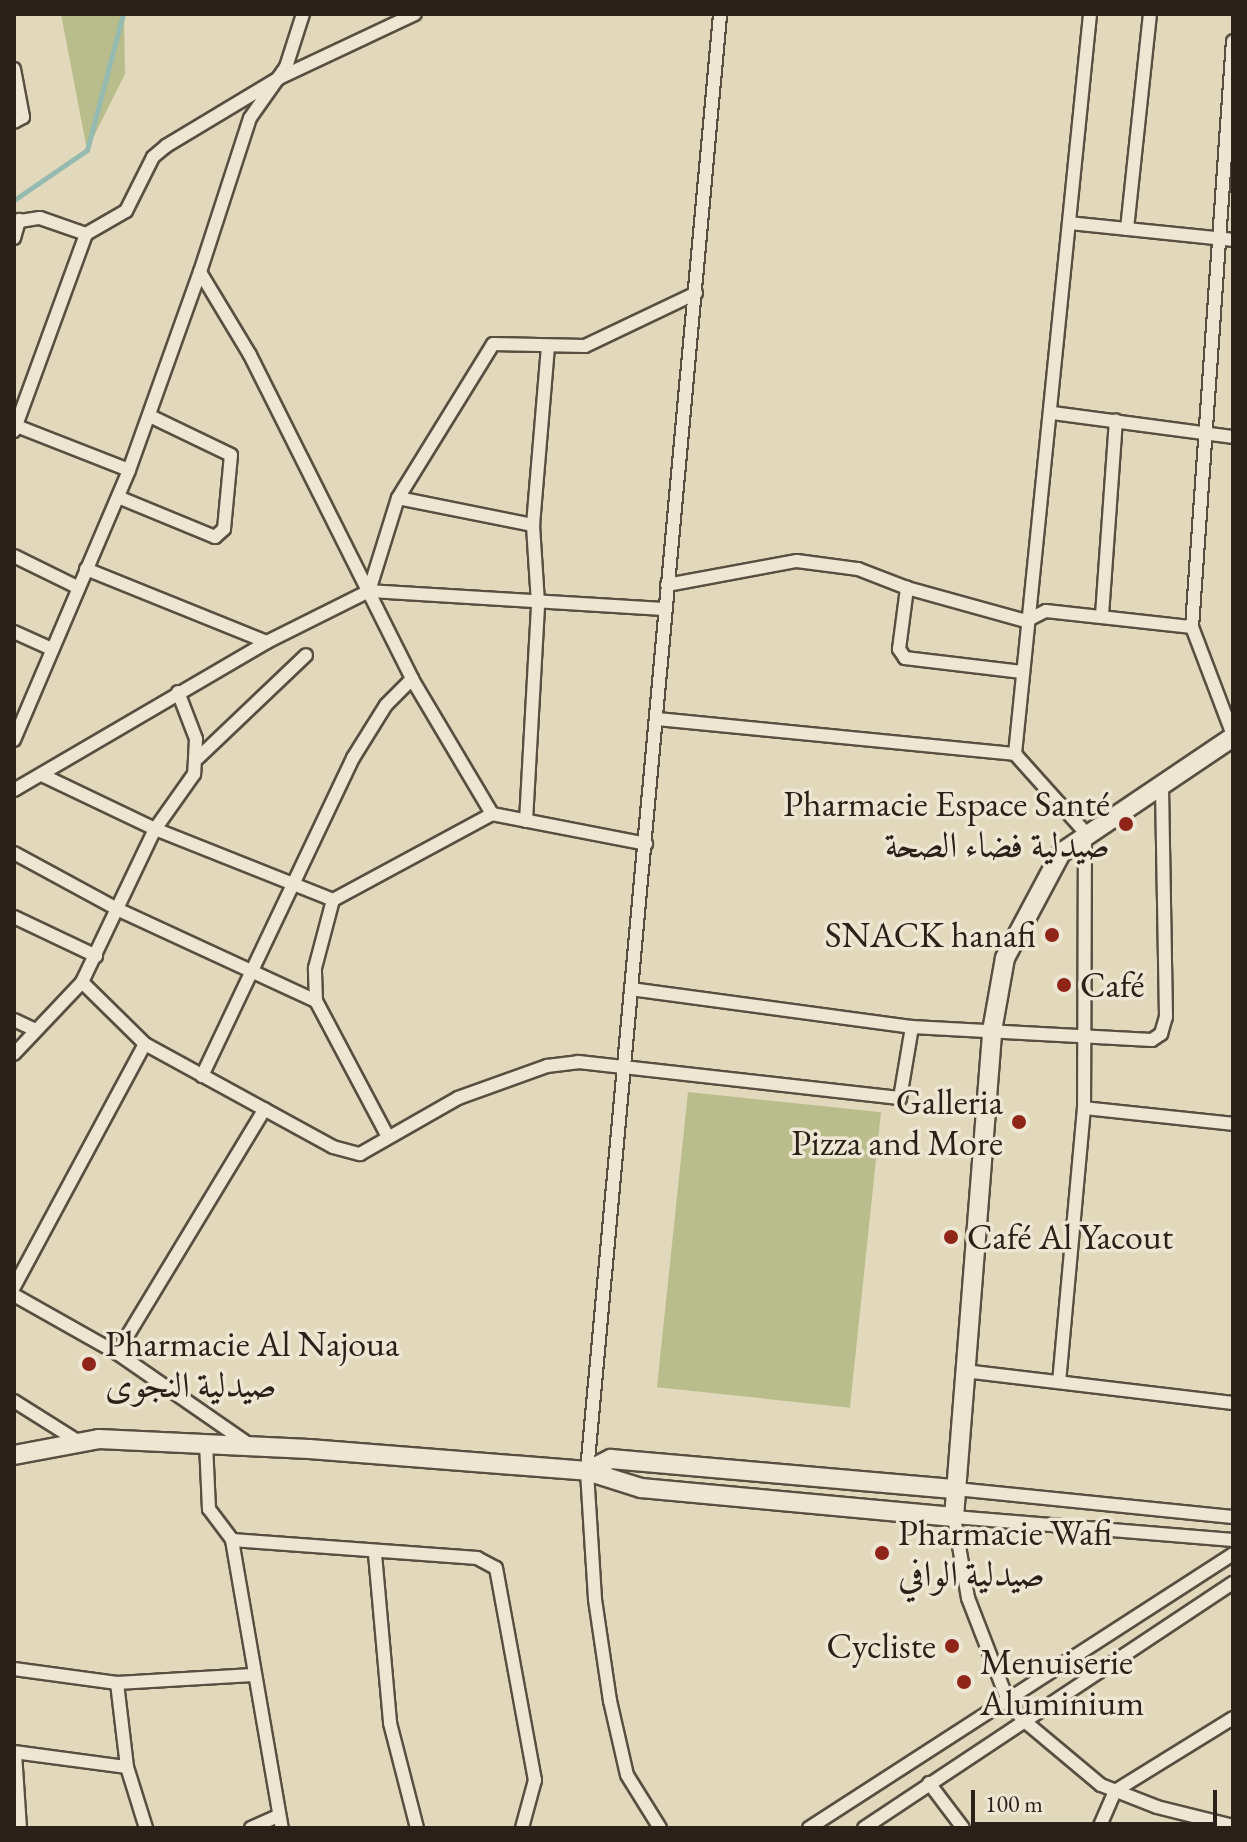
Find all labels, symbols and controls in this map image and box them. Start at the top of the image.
place label: Pharmacie Espace Santé صيدلية فضاء الصحة [783,781,1110,866]
marker: Pharmacie Espace Santé صيدلية فضاء الصحة [1117,815,1135,833]
place label: SNACK hanafi [825,913,1036,957]
marker: SNACK hanafi [1043,926,1061,944]
place label: Café [1080,963,1145,1007]
marker: Café [1055,976,1073,994]
place label: Galleria Pizza and More [791,1079,1003,1164]
marker: Galleria Pizza and More [1010,1113,1028,1131]
place label: Café Al Yacout [967,1215,1173,1259]
marker: Café Al Yacout [942,1228,960,1246]
place label: Pharmacie Al Najoua صيدلية النجوى [105,1321,399,1406]
marker: Pharmacie Al Najoua صيدلية النجوى [80,1355,98,1373]
place label: Pharmacie Wafi صيدلية الوافي [898,1510,1112,1595]
marker: Pharmacie Wafi صيدلية الوافي [873,1544,891,1562]
place label: Cycliste [826,1624,936,1668]
marker: Cycliste [943,1637,961,1655]
place label: Menuiserie Aluminium [980,1639,1144,1724]
marker: Menuiserie Aluminium [955,1673,973,1691]
scale bar [975,1774,1221,1824]
text: 100 m [985,1788,1043,1819]

